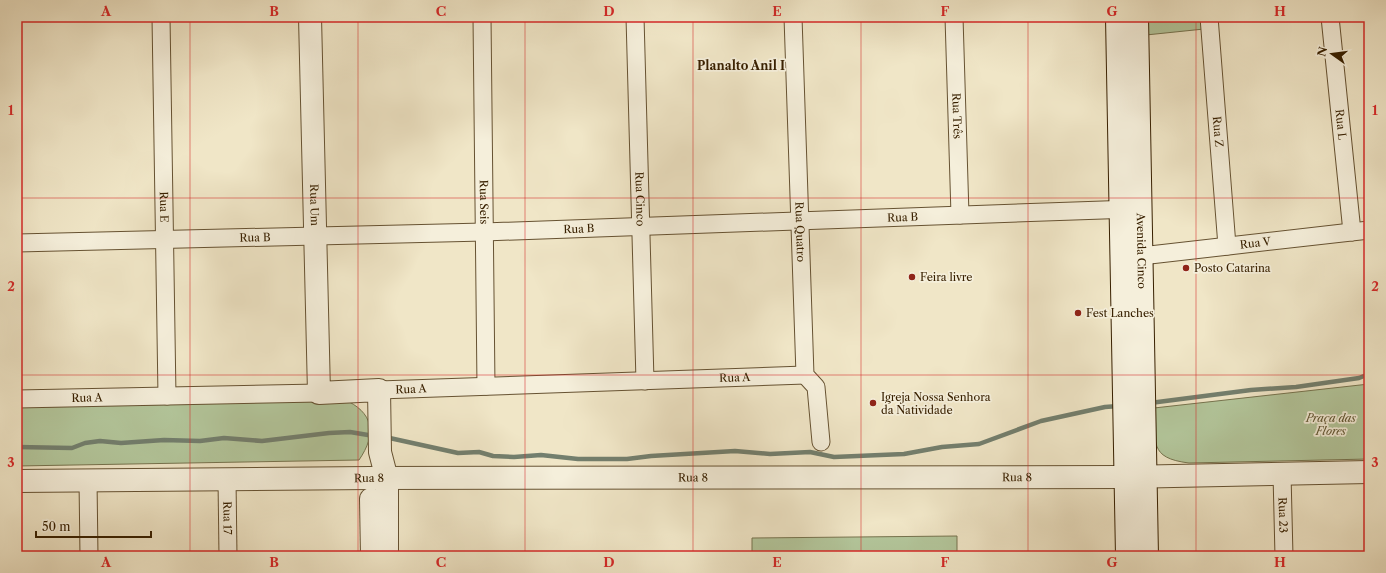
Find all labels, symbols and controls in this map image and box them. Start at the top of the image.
text: A [100,3,112,19]
text: B [269,3,279,19]
text: C [436,3,446,19]
text: D [603,3,615,19]
text: E [772,3,782,19]
text: F [941,3,950,19]
text: G [1106,3,1118,19]
text: H [1274,3,1286,19]
north arrow [1312,34,1352,74]
text: N [1314,45,1330,58]
district label: Planalto Anil I [697,58,785,73]
street label: Rua Três [949,93,965,139]
text: 1 [8,102,14,118]
text: 1 [1372,102,1378,118]
street label: Rua L [1332,108,1350,141]
street label: Rua Z [1210,116,1226,148]
street label: Rua Cinco [632,171,648,227]
street label: Rua Seis [477,180,491,224]
street label: Rua Um [307,184,322,227]
street label: Rua E [157,191,171,223]
street label: Rua Quatro [792,201,808,263]
street label: Rua B [887,210,919,225]
street label: Avenida Cinco [1134,212,1149,289]
street label: Rua B [563,221,595,236]
street label: Rua B [239,230,271,245]
street label: Rua V [1239,234,1272,252]
place label: Posto Catarina [1194,261,1271,275]
marker: Posto Catarina [1181,263,1191,273]
place label: Feira livre [920,270,972,284]
marker: Feira livre [907,272,917,282]
text: 2 [7,278,15,294]
text: 2 [1371,278,1379,294]
place label: Fest Lanches [1086,306,1154,320]
marker: Fest Lanches [1073,308,1083,318]
street label: Rua A [719,370,751,385]
street label: Rua A [395,381,428,396]
street label: Rua A [71,390,104,405]
place label: Igreja Nossa Senhora da Natividade [881,390,991,417]
marker: Igreja Nossa Senhora da Natividade [868,398,878,408]
park label: Praça das Flores [1305,411,1356,438]
text: 3 [7,454,15,470]
text: 3 [1371,454,1379,470]
street label: Rua 8 [1002,470,1032,484]
street label: Rua 8 [354,471,384,485]
street label: Rua 8 [678,471,708,485]
street label: Rua 23 [1276,497,1290,533]
street label: Rua 17 [220,501,235,535]
scale bar [36,513,151,539]
text: 50 m [42,519,71,534]
text: A [100,554,112,570]
text: B [269,554,279,570]
text: C [436,554,446,570]
text: D [603,554,615,570]
text: E [772,554,782,570]
text: F [941,554,950,570]
text: G [1106,554,1118,570]
text: H [1274,554,1286,570]

